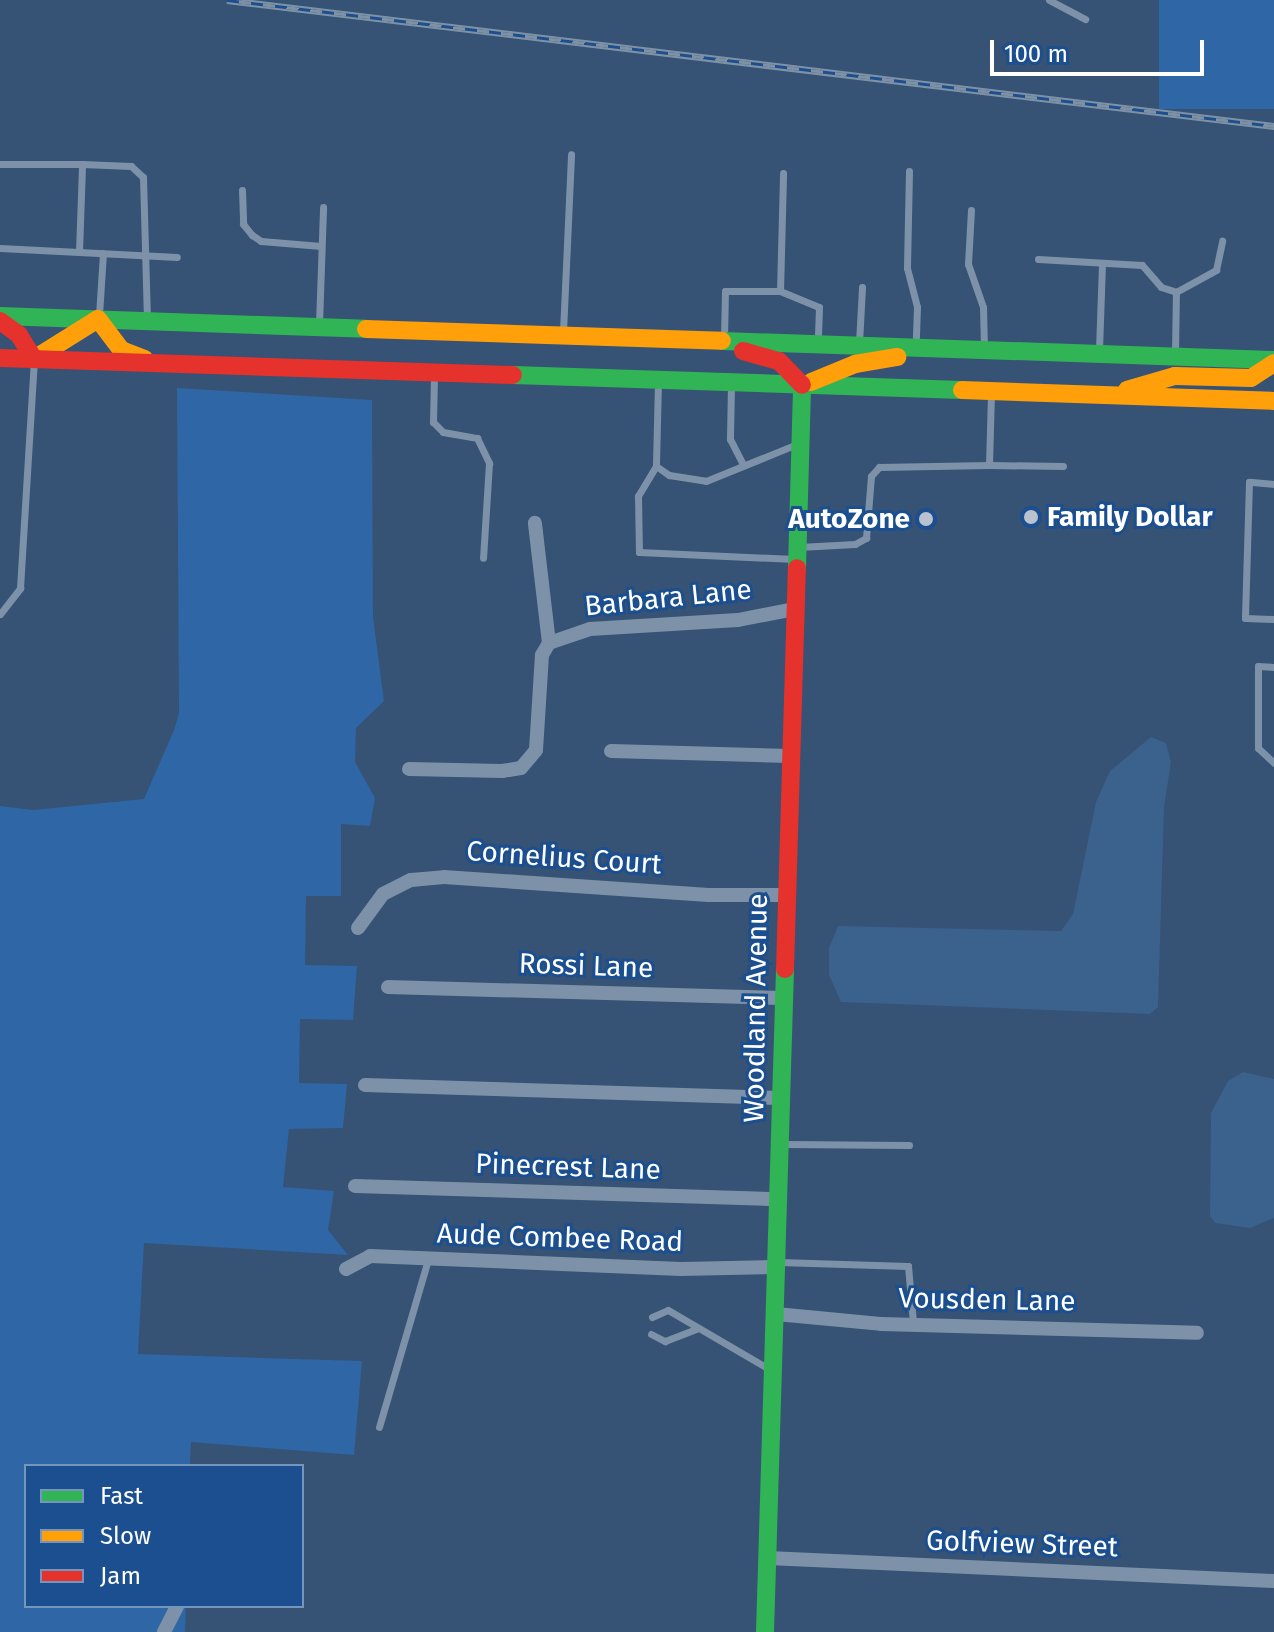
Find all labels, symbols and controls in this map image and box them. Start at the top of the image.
scale bar [994,24,1208,74]
text: 100 m [1004,40,1068,68]
place label: Family Dollar [1047,500,1213,534]
place label: AutoZone [788,502,910,536]
marker: Family Dollar [1022,508,1040,526]
marker: AutoZone [917,510,935,528]
street label: Barbara Lane [583,573,753,623]
street label: Cornelius Court [465,834,663,882]
street label: Woodland Avenue [737,893,775,1123]
street label: Rossi Lane [518,947,654,985]
street label: Pinecrest Lane [475,1147,661,1187]
street label: Aude Combee Road [436,1217,684,1259]
street label: Vousden Lane [898,1282,1076,1318]
legend [24,1464,304,1608]
text: Fast [100,1482,143,1510]
text: Slow [100,1522,151,1550]
street label: Golfview Street [925,1524,1119,1564]
text: Jam [100,1562,141,1590]

